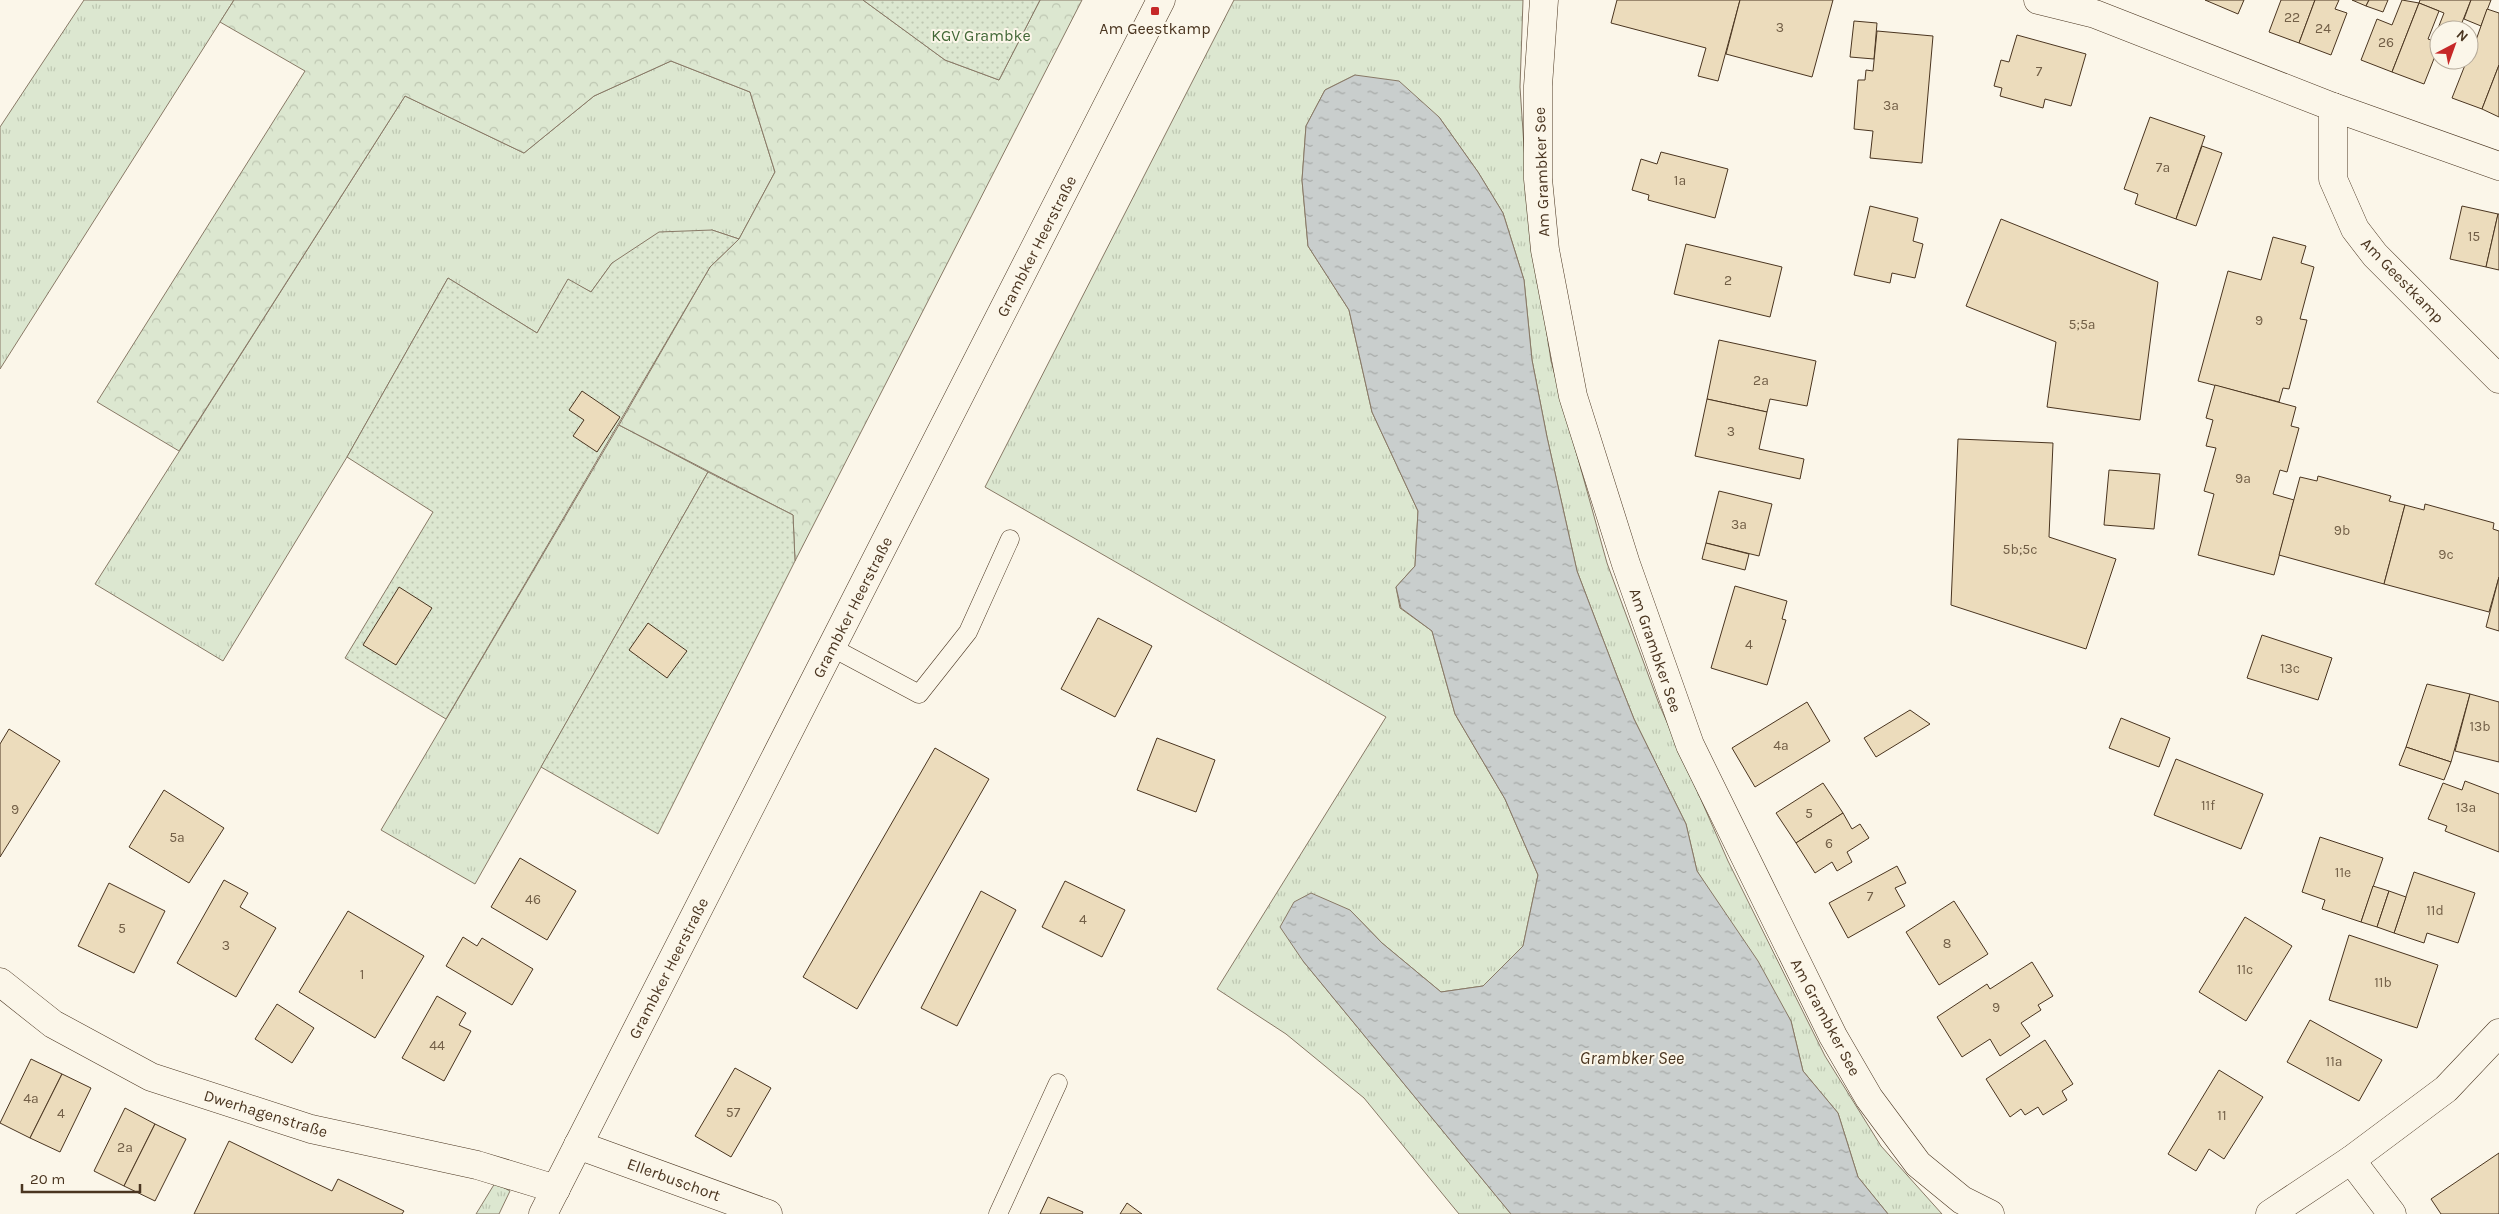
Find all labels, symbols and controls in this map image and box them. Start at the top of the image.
marker: Am Geestkamp [1149,5,1161,17]
house number: 22 [2284,9,2300,26]
place label: Am Geestkamp [1099,19,1211,38]
house number: 3 [1776,19,1784,36]
house number: 24 [2315,20,2331,37]
north arrow [2429,20,2479,70]
park label: KGV Grambke [931,26,1031,45]
text: N [2453,26,2472,45]
house number: 26 [2378,34,2394,51]
house number: 7 [2036,63,2043,80]
house number: 3a [1883,97,1899,114]
street label: Am Grambker See [1530,107,1553,237]
house number: 7a [2156,159,2170,176]
street label: Grambker Heerstraße [993,172,1080,320]
house number: 1a [1674,172,1686,189]
house number: 15 [2468,228,2480,245]
street label: Am Geestkamp [2357,234,2448,327]
house number: 2 [1724,272,1732,289]
house number: 9 [2255,312,2263,329]
house number: 5;5a [2068,316,2096,333]
house number: 2a [1753,372,1769,389]
house number: 3 [1727,423,1735,440]
house number: 9a [2235,470,2251,487]
house number: 3a [1731,516,1747,533]
house number: 9b [2334,522,2350,539]
street label: Grambker Heerstraße [809,533,896,681]
house number: 5b;5c [2003,541,2037,558]
house number: 9c [2438,546,2454,563]
street label: Am Grambker See [1625,586,1686,715]
house number: 4 [1745,636,1753,653]
house number: 13c [2280,660,2300,677]
house number: 13b [2469,718,2491,735]
house number: 4a [1773,737,1789,754]
house number: 11f [2201,797,2215,814]
house number: 13a [2456,799,2476,816]
house number: 9 [11,801,19,818]
house number: 5 [1805,805,1813,822]
house number: 5a [169,829,185,846]
house number: 6 [1825,835,1833,852]
house number: 11e [2335,864,2351,881]
house number: 7 [1867,888,1874,905]
house number: 46 [525,891,541,908]
street label: Grambker Heerstraße [625,894,712,1042]
house number: 11d [2426,902,2444,919]
house number: 4 [1079,911,1087,928]
house number: 5 [118,920,126,937]
house number: 8 [1943,935,1951,952]
house number: 3 [222,937,230,954]
street label: Am Grambker See [1787,955,1865,1079]
house number: 11c [2237,961,2253,978]
house number: 1 [360,966,364,983]
house number: 11b [2374,974,2392,991]
house number: 9 [1992,999,2000,1016]
house number: 44 [429,1037,445,1054]
water label: Grambker See [1580,1047,1684,1069]
house number: 11a [2326,1053,2342,1070]
street label: Dwerhagenstraße [202,1086,330,1141]
house number: 4a [23,1090,39,1107]
house number: 57 [726,1104,741,1121]
house number: 4 [57,1105,65,1122]
house number: 11 [2217,1107,2227,1124]
house number: 2a [117,1139,133,1156]
street label: Ellerbuschort [625,1154,723,1205]
scale bar [22,1162,140,1194]
text: 20 m [30,1170,65,1188]

